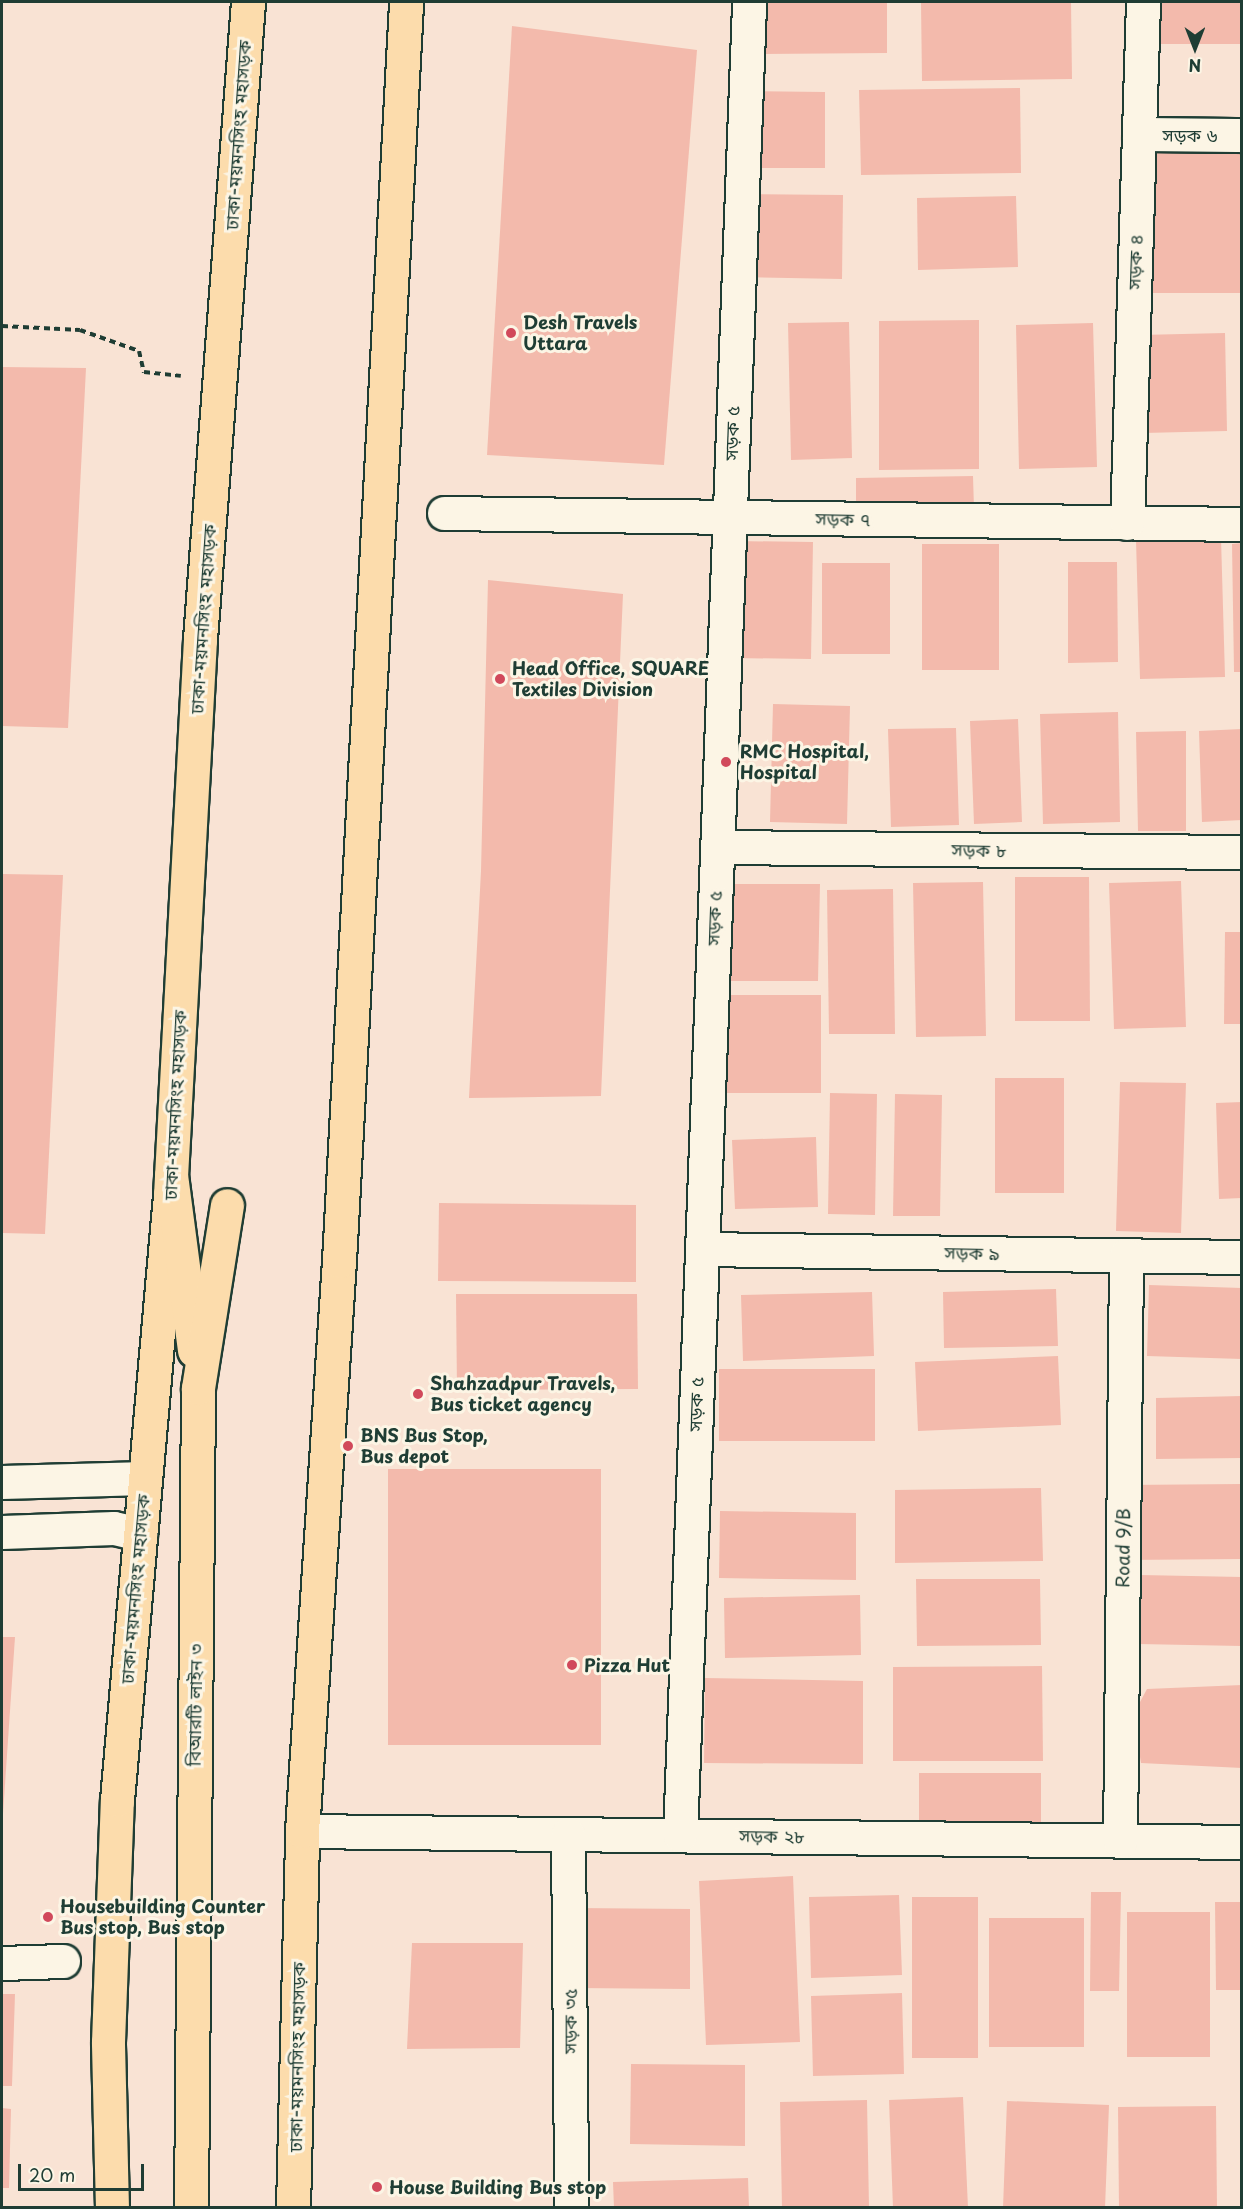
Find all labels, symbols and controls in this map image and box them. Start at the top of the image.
north arrow [1165,18,1225,78]
street label: ঢাকা-ময়মনসিংহ মহাসড়ক [221,39,255,231]
text: N [1189,54,1201,78]
street label: সড়ক ৬ [1162,124,1218,146]
street label: সড়ক ৪ [1123,234,1147,290]
place label: Desh Travels Uttara [523,312,637,354]
marker: Desh Travels Uttara [504,326,518,340]
street label: সড়ক ৫ [720,405,744,461]
street label: সড়ক ৭ [815,508,871,530]
street label: ঢাকা-ময়মনসিংহ মহাসড়ক [186,523,220,715]
place label: Head Office, SQUARE Textiles Division [512,658,711,700]
marker: Head Office, SQUARE Textiles Division [493,672,507,686]
place label: RMC Hospital, Hospital [740,741,871,783]
marker: RMC Hospital, Hospital [717,753,735,771]
street label: সড়ক ৮ [951,839,1007,861]
street label: সড়ক ৫ [702,890,726,946]
street label: ঢাকা-ময়মনসিংহ মহাসড়ক [159,1010,191,1200]
street label: সড়ক ৯ [944,1242,1000,1264]
place label: Shahzadpur Travels, Bus ticket agency [430,1373,616,1416]
street label: সড়ক ৫ [684,1376,708,1432]
marker: Shahzadpur Travels, Bus ticket agency [411,1387,425,1401]
place label: BNS Bus Stop, Bus depot [360,1425,487,1468]
marker: BNS Bus Stop, Bus depot [341,1439,355,1453]
street label: ঢাকা-ময়মনসিংহ মহাসড়ক [116,1493,154,1685]
street label: Road 9/B [1112,1508,1134,1588]
street label: বিআরটি লাইন ৩ [183,1644,207,1766]
place label: Pizza Hut [584,1654,672,1676]
marker: Pizza Hut [565,1658,579,1672]
street label: সড়ক ২৮ [739,1825,805,1847]
place label: Housebuilding Counter Bus stop, Bus stop [60,1896,267,1938]
marker: Housebuilding Counter Bus stop, Bus stop [41,1910,55,1924]
street label: ঢাকা-ময়মনসিংহ মহাসড়ক [285,1962,309,2152]
street label: সড়ক ৩৫ [559,1988,581,2054]
scale bar [21,2152,147,2190]
text: 20 m [29,2161,75,2188]
place label: House Building Bus stop [389,2176,606,2198]
marker: House Building Bus stop [370,2180,384,2194]

